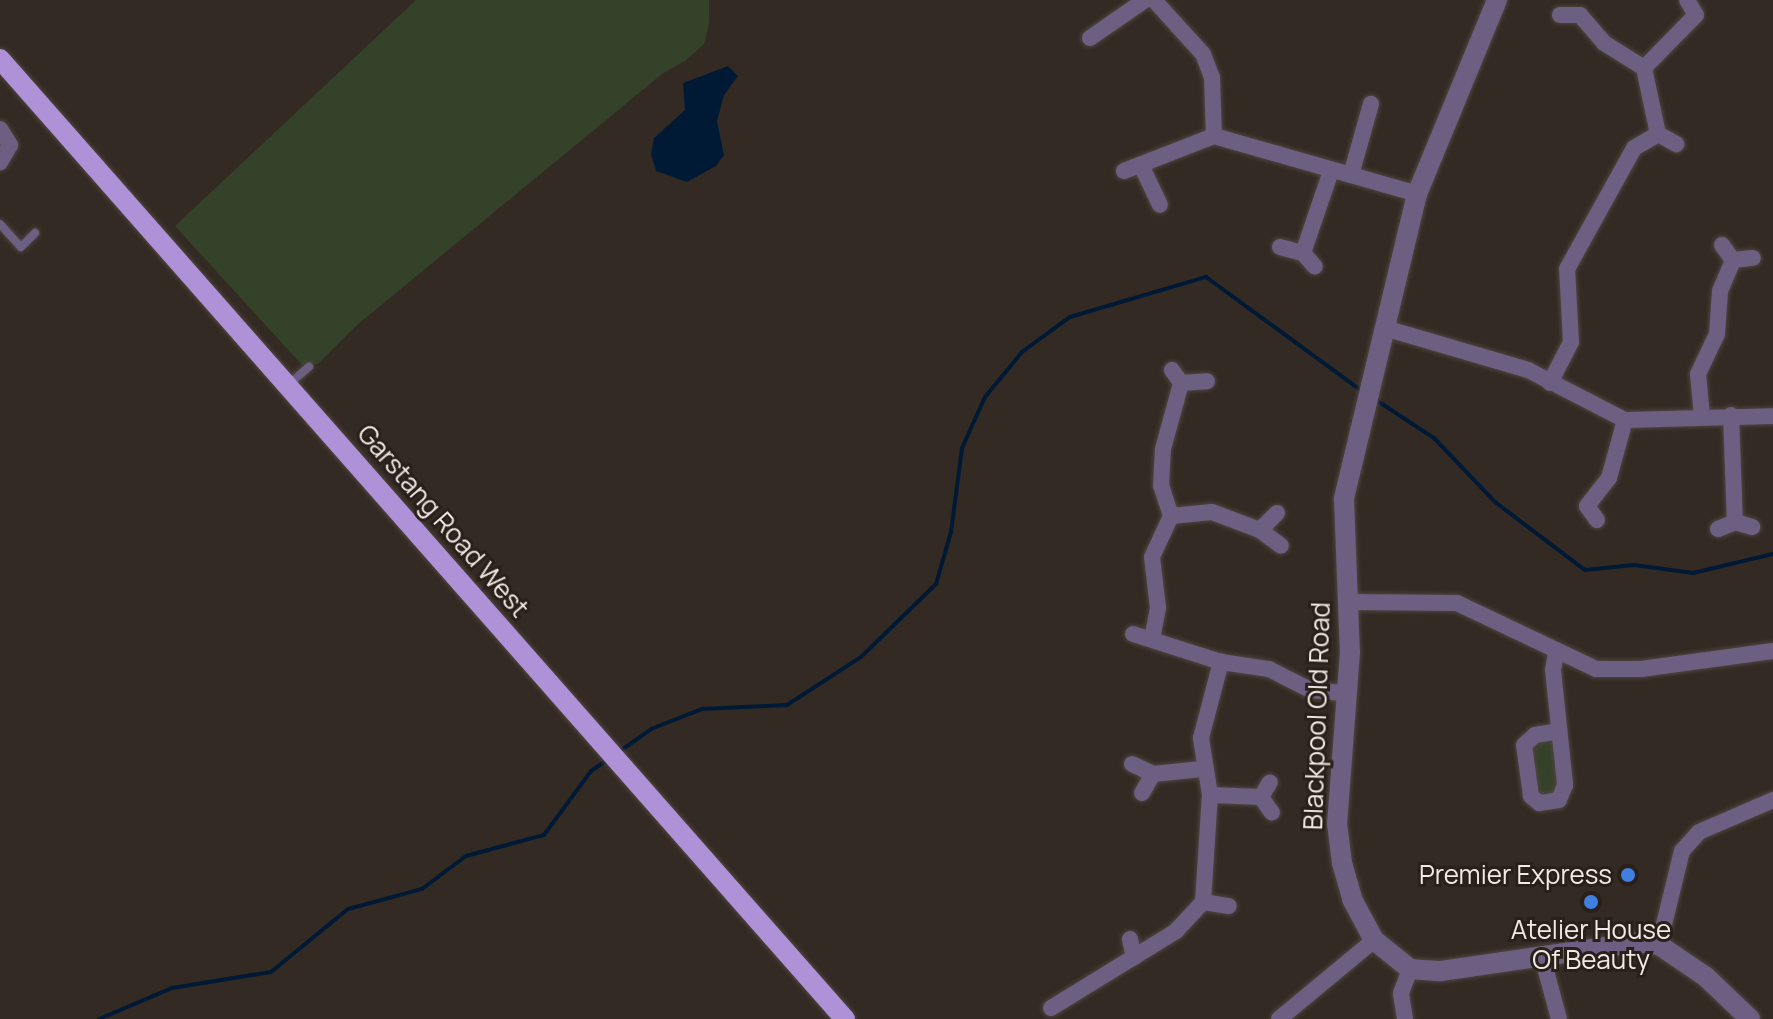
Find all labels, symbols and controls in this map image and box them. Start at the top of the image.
street label: Garstang Road West [351,418,535,624]
street label: Blackpool Old Road [1297,601,1337,831]
place label: Premier Express [1419,859,1612,891]
marker: Premier Express [1619,866,1637,884]
marker: Atelier House Of Beauty [1582,893,1600,911]
place label: Atelier House Of Beauty [1511,914,1671,976]

